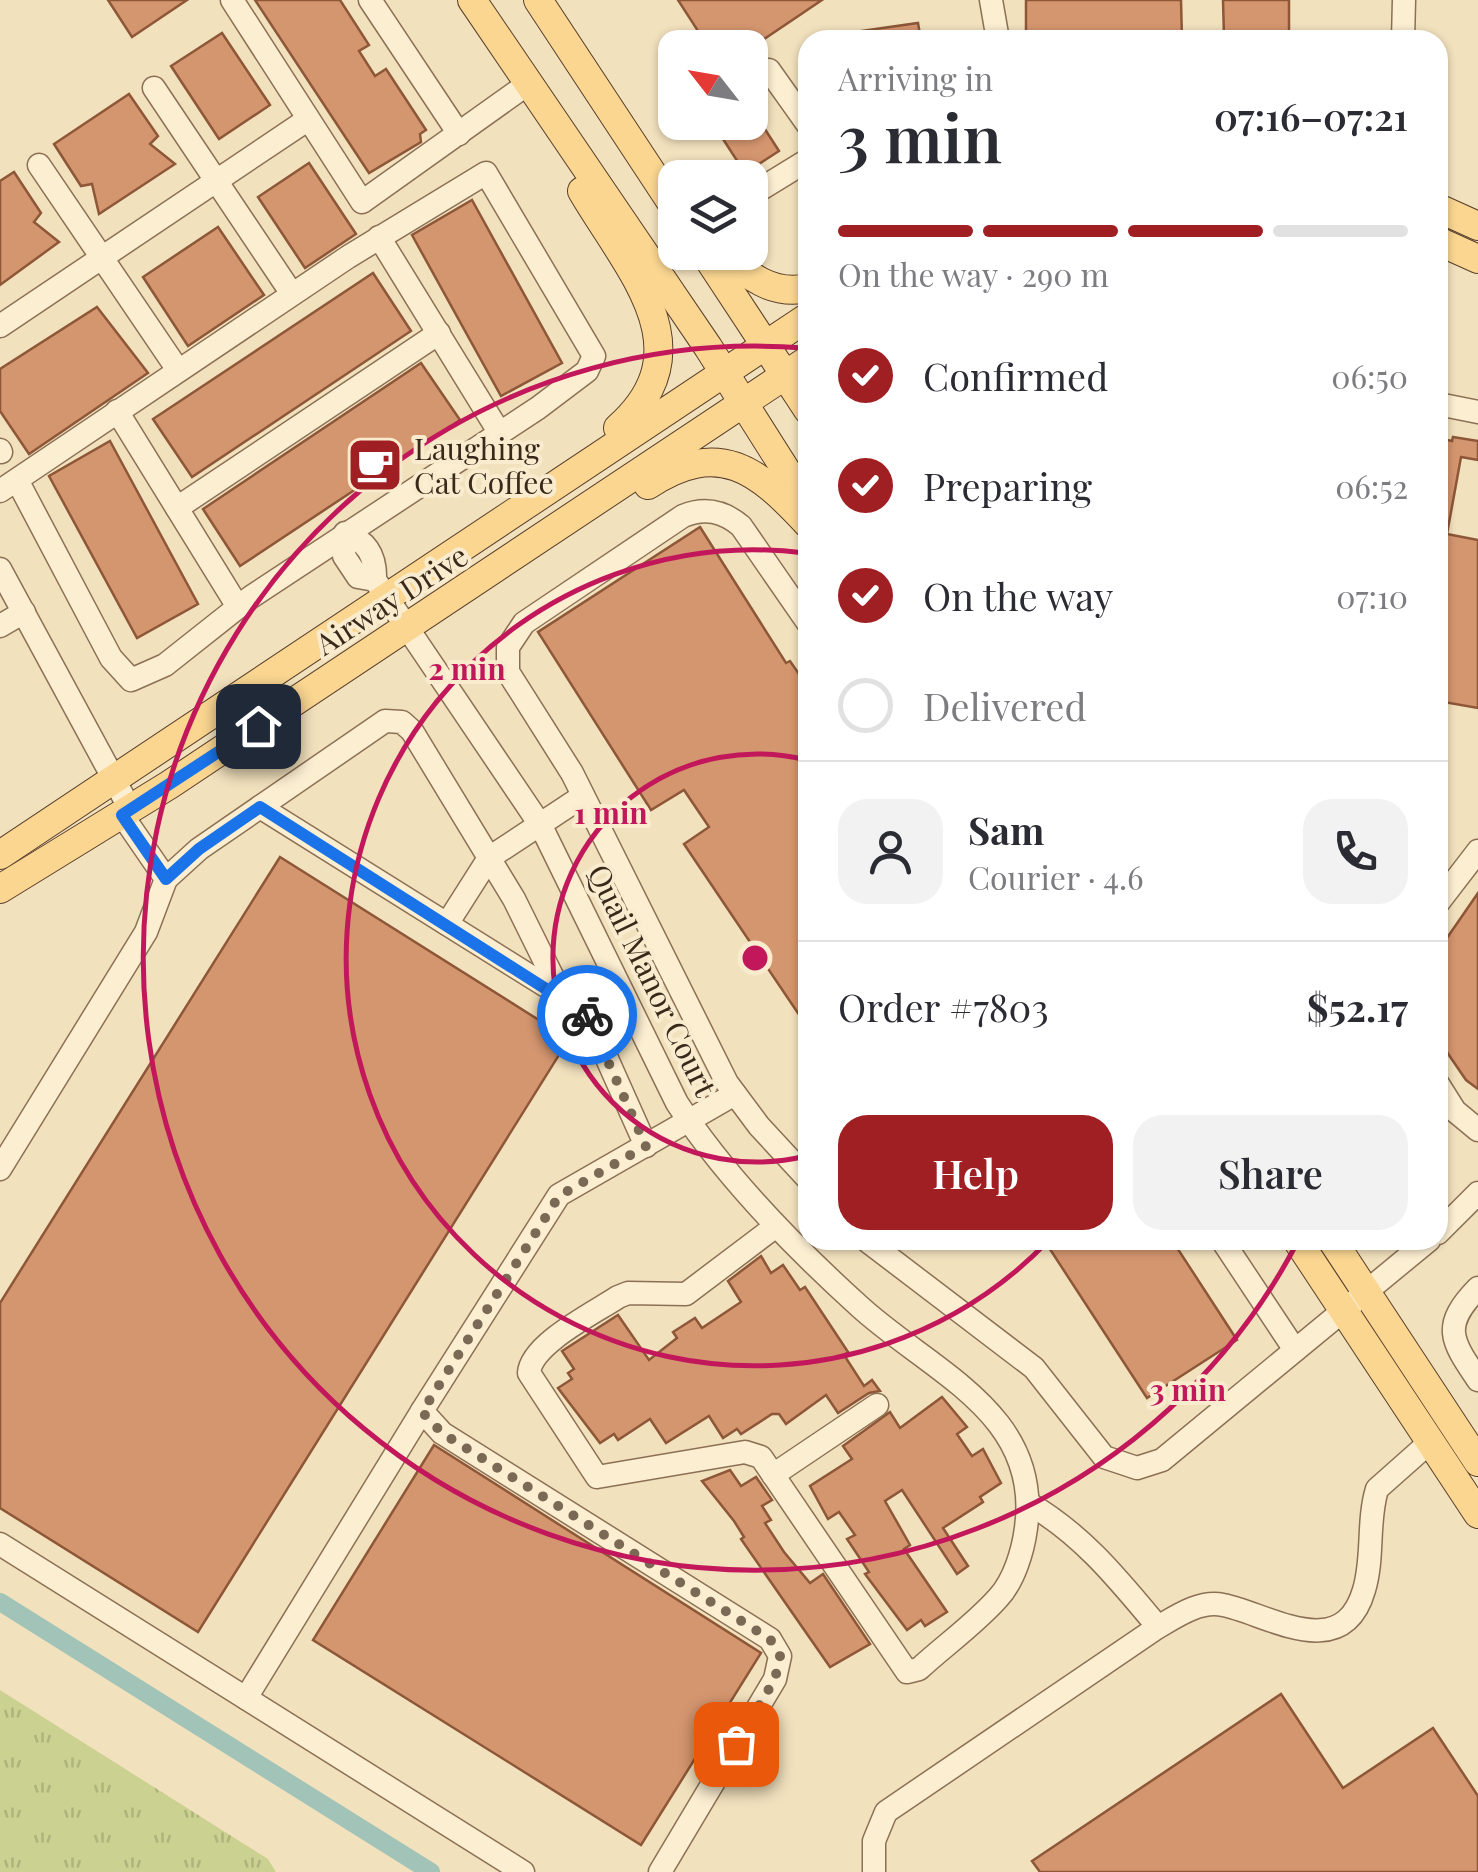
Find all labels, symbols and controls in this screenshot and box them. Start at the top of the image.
north arrow [658,30,768,140]
map controls [658,30,768,270]
text: Arriving in [838,56,993,99]
text: 07:16–07:21 [1214,90,1408,141]
text: 3 min [838,93,1002,179]
button: layers [658,160,768,270]
text: On the way · 290 m [838,252,1109,295]
icon: check [838,348,893,403]
text: Confirmed [923,350,1108,401]
text: 06:50 [1331,354,1408,397]
place label: Laughing Cat Coffee [414,428,554,502]
cafe icon: Laughing Cat Coffee [345,435,405,495]
icon: check [838,458,893,513]
text: Preparing [923,460,1092,511]
text: 06:52 [1335,464,1408,507]
street label: Airway Drive [306,535,475,664]
icon: check [838,568,893,623]
text: On the way [923,570,1113,621]
text: 07:10 [1336,574,1408,617]
text: 2 min [428,648,506,688]
text: Delivered [923,680,1087,731]
pin [216,684,301,769]
icon: home [231,699,286,754]
text: 1 min [574,792,648,832]
button: person [838,799,943,904]
button: phone [1303,799,1408,904]
text: Sam [968,804,1044,855]
text: Courier · 4.6 [968,855,1144,898]
street label: Quail Manor Court [579,857,727,1103]
centre of rings [737,940,773,976]
courier [537,965,637,1065]
text: Order #7803 [838,981,1049,1032]
text: $52.17 [1307,981,1408,1032]
icon: bike [560,988,615,1043]
button: Help [838,1115,1113,1230]
button: Share [1133,1115,1408,1230]
text: 3 min [1150,1369,1227,1409]
pin [694,1702,779,1787]
icon: bag [709,1717,764,1772]

